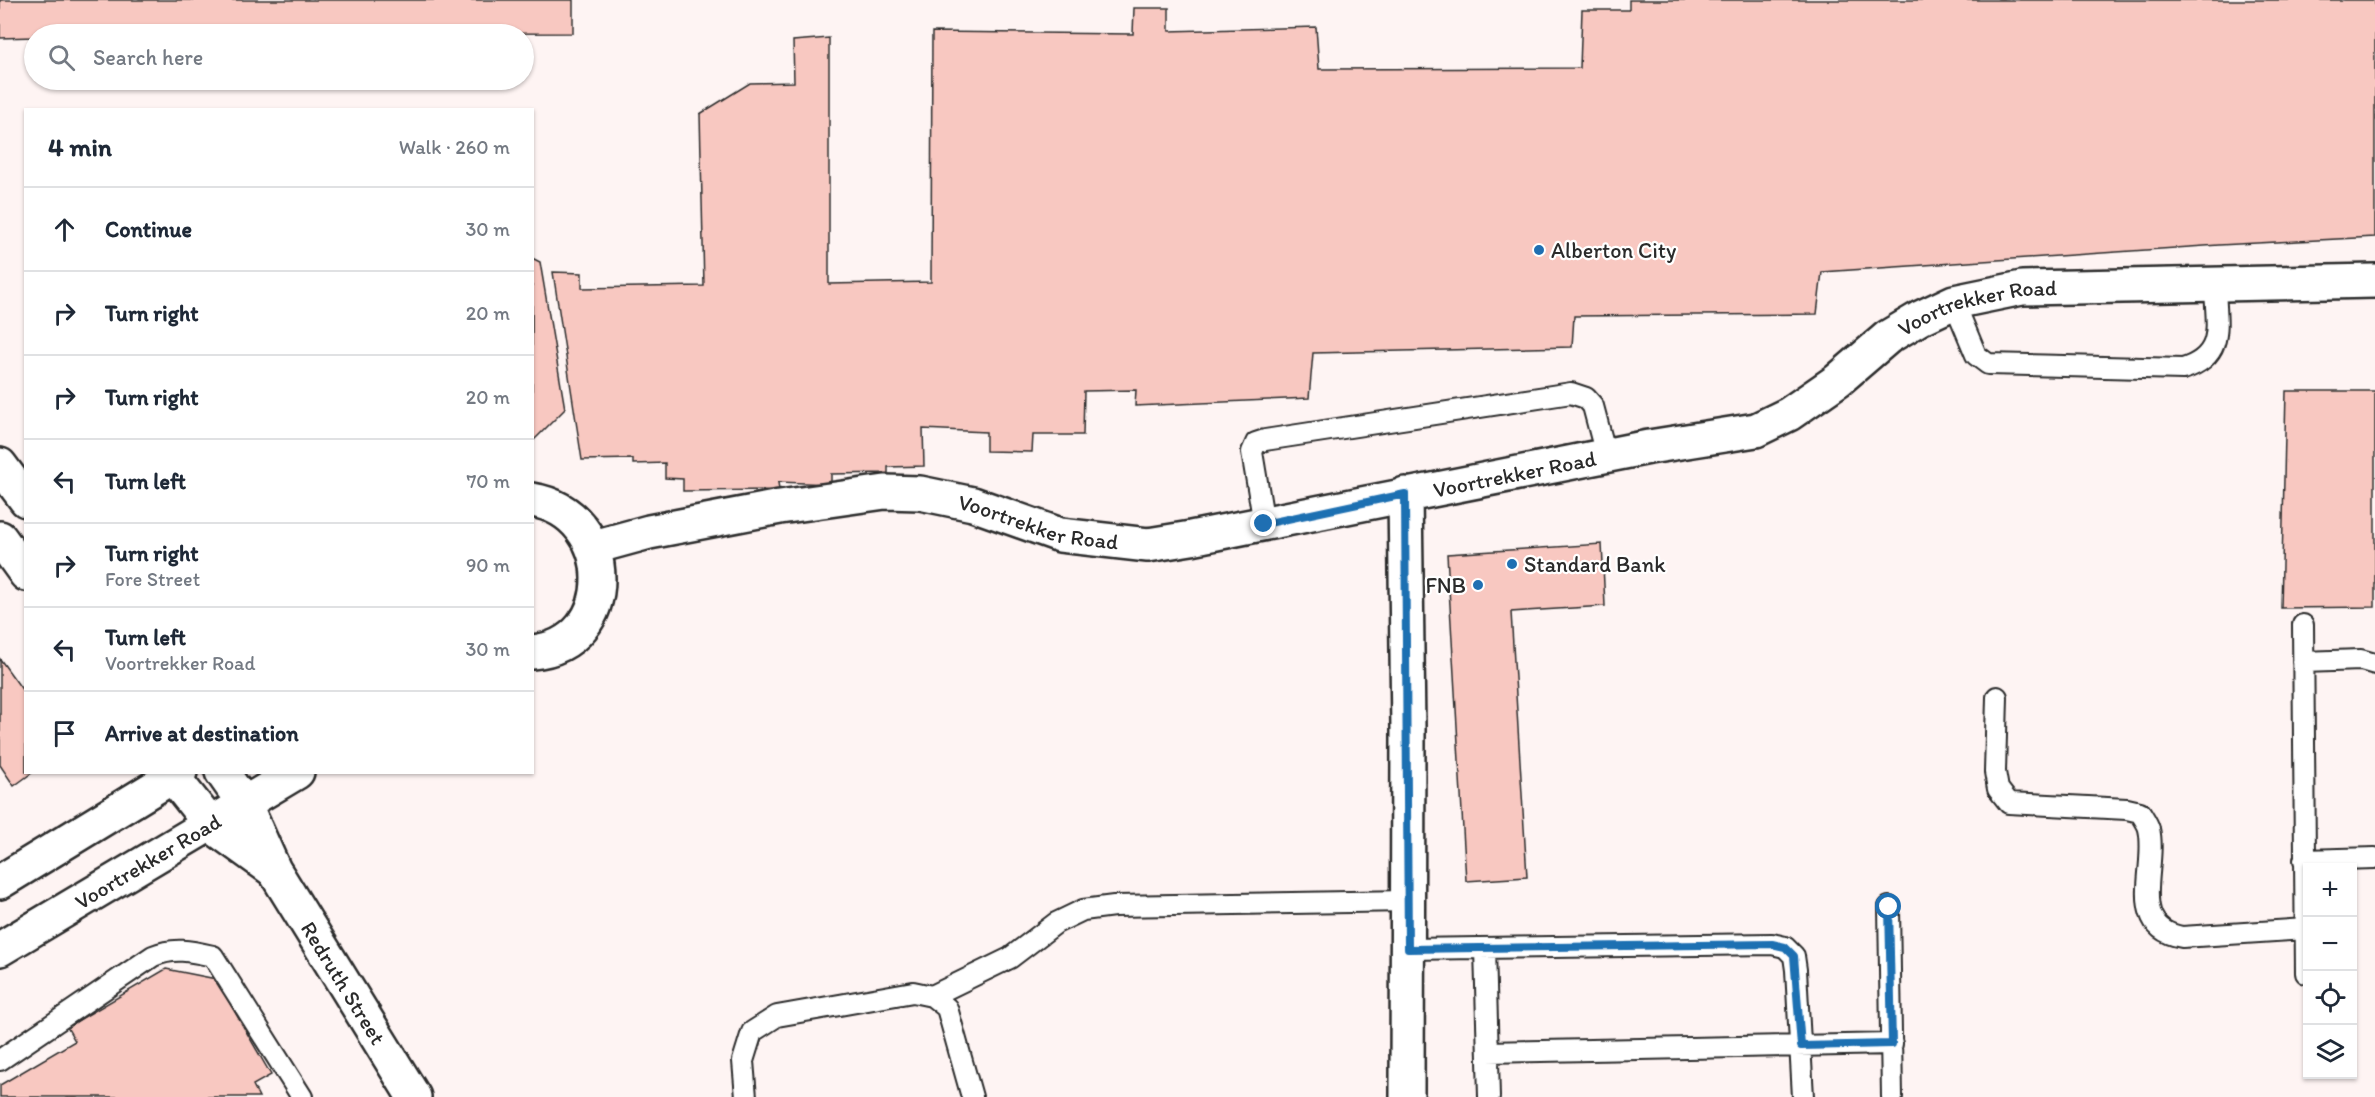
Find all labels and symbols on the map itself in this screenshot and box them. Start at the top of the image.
place label: Alberton City [1551,237,1677,264]
marker: Alberton City [1532,243,1546,257]
street label: Voortrekker Road [1893,274,2057,342]
street label: Voortrekker Road [1431,445,1599,504]
street label: Voortrekker Road [956,488,1120,556]
route end [1250,510,1276,536]
place label: Standard Bank [1524,551,1666,578]
marker: Standard Bank [1505,557,1519,571]
place label: FNB [1425,572,1466,599]
marker: FNB [1471,578,1485,592]
street label: Voortrekker Road [70,807,226,915]
route start [1875,893,1901,919]
street label: Redruth Street [295,917,391,1050]

